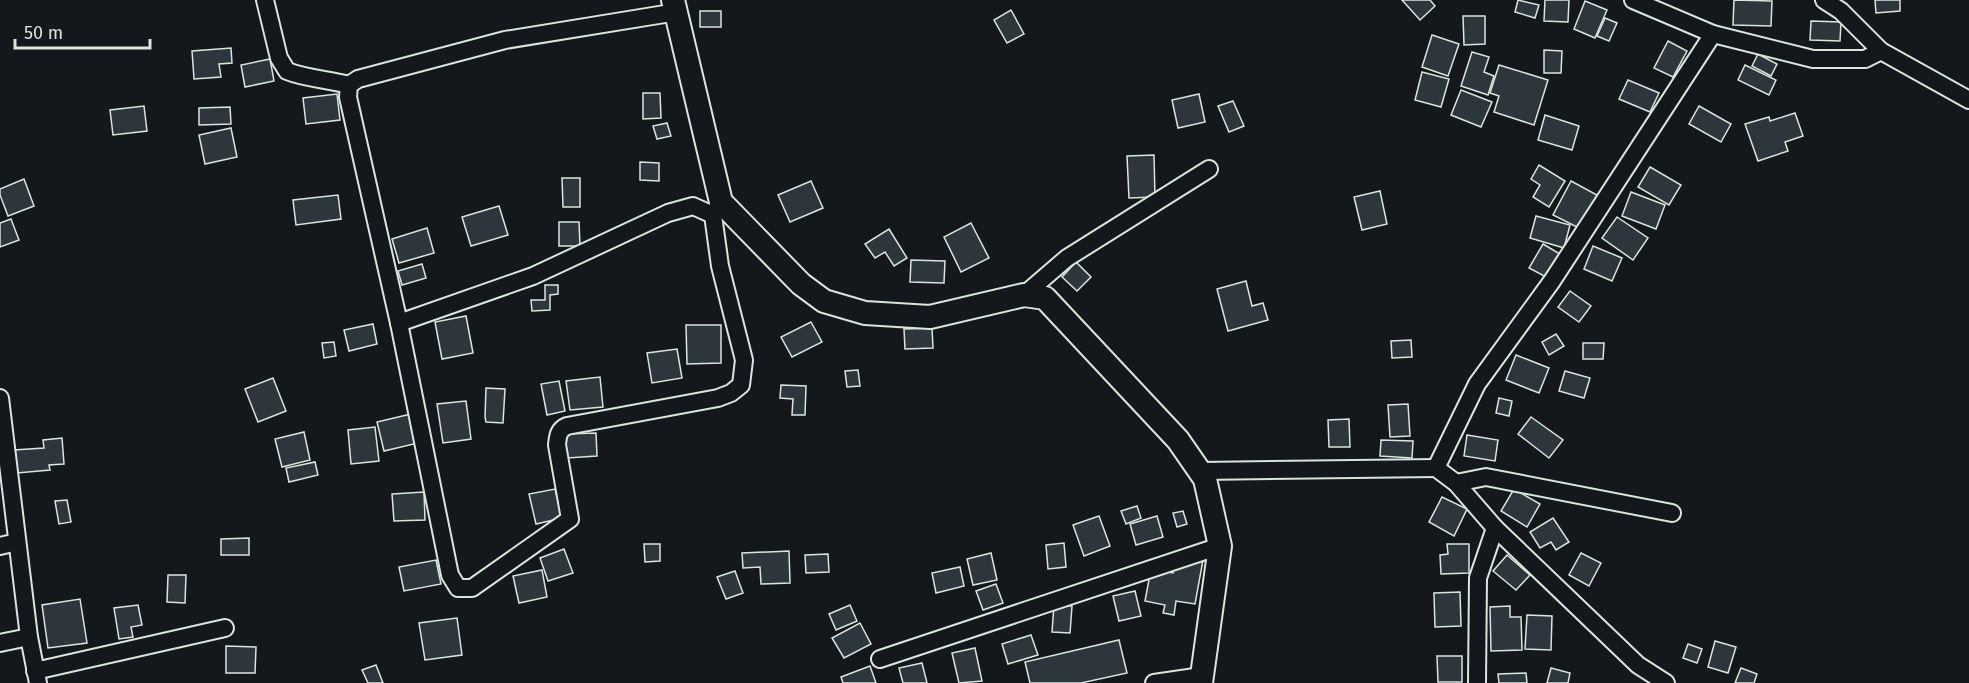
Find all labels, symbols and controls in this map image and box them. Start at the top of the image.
scale bar [15,12,150,50]
text: 50 m [24,22,63,44]

